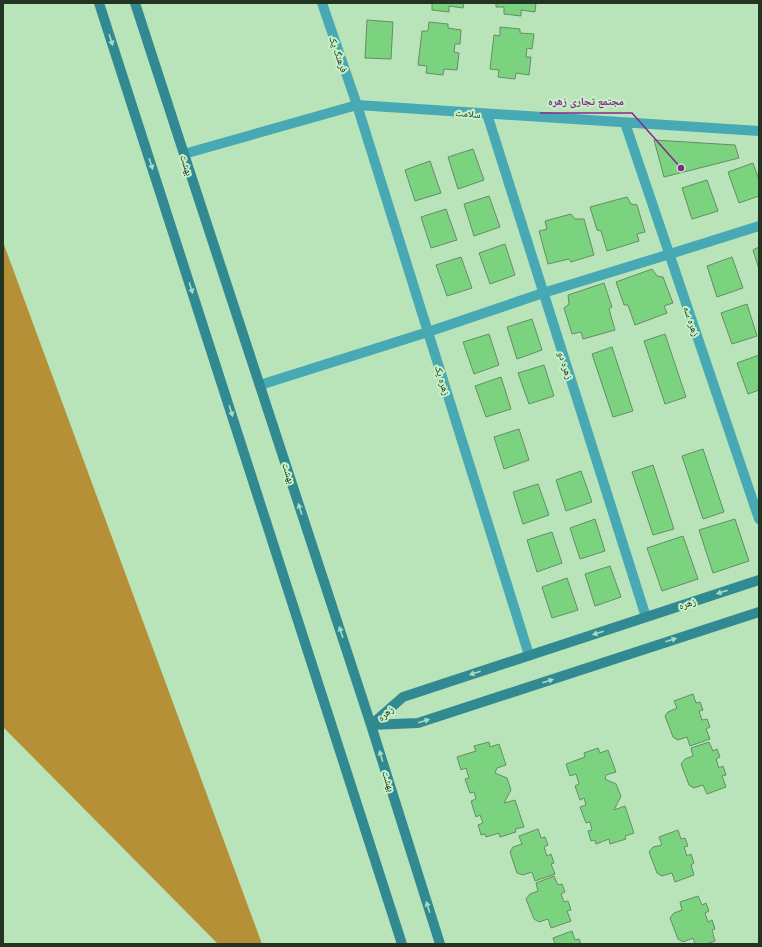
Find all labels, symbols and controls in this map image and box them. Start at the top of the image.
one-way arrow [108,34,114,46]
street label: فرهنگ یک [326,34,351,74]
callout: مجتمع تجاری زهره [540,90,632,113]
text: مجتمع تجاری زهره [548,94,624,109]
street label: سلامت [455,106,482,121]
street label: بهشت [177,153,196,178]
one-way arrow [148,158,154,170]
one-way arrow [188,282,194,294]
street label: زهره سه [680,304,703,338]
street label: زهره دو [555,350,576,381]
street label: زهره یک [432,363,453,397]
one-way arrow [228,406,234,418]
street label: بهشت [279,461,298,486]
one-way arrow [297,503,303,515]
one-way arrow [716,589,728,595]
street label: زهره [677,595,697,612]
one-way arrow [338,626,344,638]
one-way arrow [592,630,604,636]
one-way arrow [666,637,678,643]
one-way arrow [469,670,481,676]
one-way arrow [542,678,554,684]
street label: زهره [375,703,396,724]
one-way arrow [418,718,430,724]
one-way arrow [378,750,384,762]
street label: بهشت [379,769,398,793]
one-way arrow [425,900,431,912]

